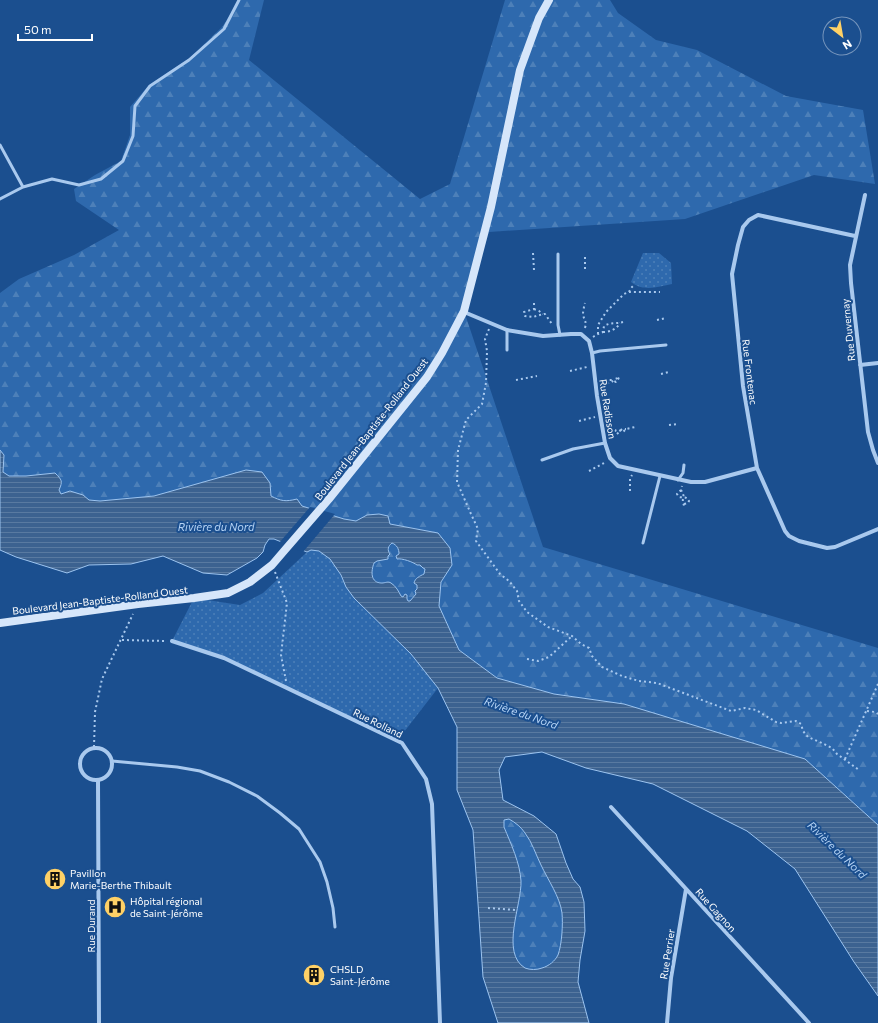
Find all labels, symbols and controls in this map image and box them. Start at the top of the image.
scale bar [18,16,92,42]
north arrow [822,16,862,56]
text: 50 m [24,22,52,36]
text: N [841,37,854,53]
street label: Rue Duvernay [839,298,857,362]
street label: Rue Frontenac [740,339,760,405]
street label: Boulevard Jean-Baptiste-Rolland Ouest [312,356,430,502]
street label: Rue Radisson [597,378,619,440]
water label: Rivière du Nord [178,520,255,533]
street label: Boulevard Jean-Baptiste-Rolland Ouest [12,583,188,617]
water label: Rivière du Nord [483,694,560,731]
street label: Rue Rolland [351,706,405,740]
water label: Rivière du Nord [805,818,870,881]
building icon: Pavillon Marie-Berthe Thibault [42,866,68,892]
place label: Pavillon Marie-Berthe Thibault [70,867,172,891]
street label: Rue Gagnon [693,886,739,934]
hospital icon: Hôpital régional de Saint-Jérôme [102,894,128,920]
place label: Hôpital régional de Saint-Jérôme [130,895,203,919]
street label: Rue Durand [85,899,97,953]
street label: Rue Perrier [657,928,677,980]
building icon: CHSLD Saint-Jérôme [301,962,327,988]
place label: CHSLD Saint-Jérôme [330,963,390,987]

